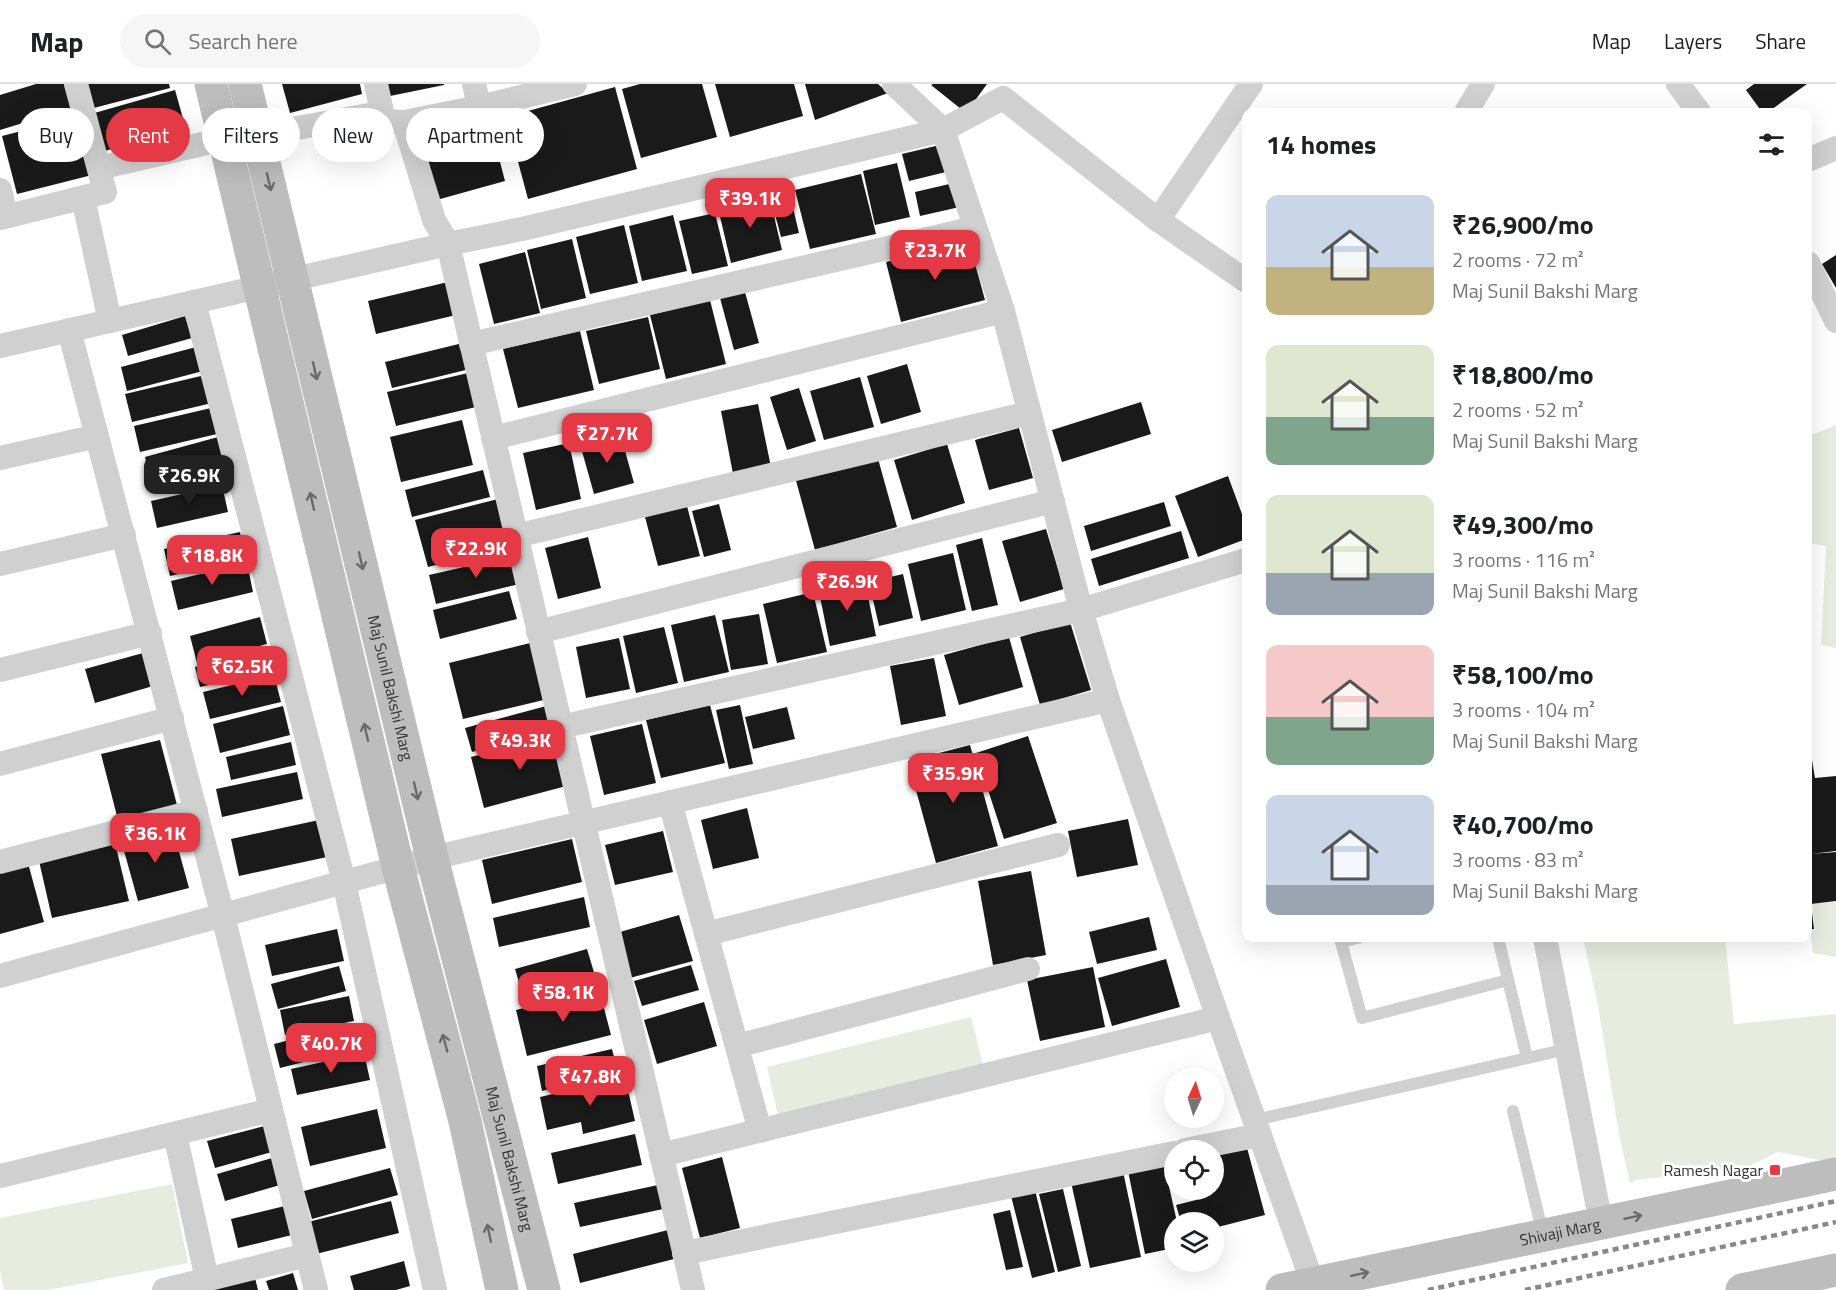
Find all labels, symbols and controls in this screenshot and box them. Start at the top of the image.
search box [120,14,540,68]
text: Map [30,20,84,63]
text: Search here [189,24,298,58]
icon: search [141,25,174,58]
text: Map [1592,25,1631,57]
text: Layers [1664,25,1722,57]
text: Share [1755,25,1806,57]
chip: Buy [18,108,94,162]
chip: Rent [106,108,190,162]
chip: Filters [202,108,300,162]
chip: New [312,108,394,162]
chip: Apartment [406,108,544,162]
text: 14 homes [1266,125,1376,164]
icon: filters [1755,128,1788,161]
one-way arrow [264,172,276,191]
pin: ₹39.1K [701,178,799,229]
text: ₹39.1K [719,182,781,213]
text: ₹26,900/mo [1452,205,1594,244]
icon: home [1314,219,1386,291]
pin: ₹23.7K [886,230,984,281]
text: ₹23.7K [904,234,966,265]
text: 2 rooms · 72 m² [1452,244,1584,275]
text: Maj Sunil Bakshi Marg [1452,275,1638,306]
text: ₹18,800/mo [1452,355,1594,394]
one-way arrow [310,361,322,380]
icon: home [1314,369,1386,441]
text: 2 rooms · 52 m² [1452,394,1584,425]
pin: ₹27.7K [558,413,656,464]
text: ₹27.7K [576,417,638,448]
text: Maj Sunil Bakshi Marg [1452,425,1638,456]
pin: ₹26.9K [140,455,238,506]
text: ₹26.9K [158,459,220,490]
one-way arrow [306,492,317,511]
text: ₹49,300/mo [1452,505,1594,544]
icon: home [1314,519,1386,591]
pin: ₹22.9K [427,528,525,579]
text: ₹22.9K [445,532,507,563]
pin: ₹18.8K [163,535,261,586]
text: ₹18.8K [181,539,243,570]
text: 3 rooms · 116 m² [1452,544,1595,575]
one-way arrow [355,551,367,570]
pin: ₹26.9K [798,561,896,612]
text: ₹26.9K [816,565,878,596]
text: Maj Sunil Bakshi Marg [1452,575,1638,606]
street label: Maj Sunil Bakshi Marg [362,612,420,763]
pin: ₹62.5K [193,646,291,697]
text: ₹62.5K [211,650,273,681]
text: ₹58,100/mo [1452,655,1594,694]
icon: home [1314,669,1386,741]
text: 3 rooms · 104 m² [1452,694,1595,725]
pin: ₹49.3K [471,720,569,771]
one-way arrow [360,723,372,742]
text: ₹49.3K [489,724,551,755]
text: Maj Sunil Bakshi Marg [1452,725,1638,756]
pin: ₹35.9K [904,753,1002,804]
text: ₹35.9K [922,757,984,788]
one-way arrow [411,781,423,800]
text: ₹40,700/mo [1452,805,1594,844]
pin: ₹36.1K [106,813,204,864]
text: ₹36.1K [124,817,186,848]
icon: home [1314,819,1386,891]
text: 3 rooms · 83 m² [1452,844,1584,875]
text: Maj Sunil Bakshi Marg [1452,875,1638,906]
pin: ₹58.1K [514,972,612,1023]
text: ₹58.1K [532,976,594,1007]
pin: ₹40.7K [282,1023,380,1074]
text: ₹40.7K [300,1027,362,1058]
one-way arrow [438,1034,450,1053]
pin: ₹47.8K [541,1056,639,1107]
text: ₹47.8K [559,1060,621,1091]
north arrow [1164,1068,1224,1128]
map controls [1164,1068,1224,1272]
street label: Maj Sunil Bakshi Marg [480,1084,540,1234]
button: locate [1164,1140,1224,1200]
place label: Ramesh Nagar [1664,1158,1763,1182]
marker: Ramesh Nagar [1768,1163,1782,1177]
one-way arrow [1623,1211,1643,1222]
button: layers [1164,1212,1224,1272]
street label: Shivaji Marg [1517,1212,1603,1252]
one-way arrow [483,1224,495,1243]
one-way arrow [1350,1268,1370,1279]

